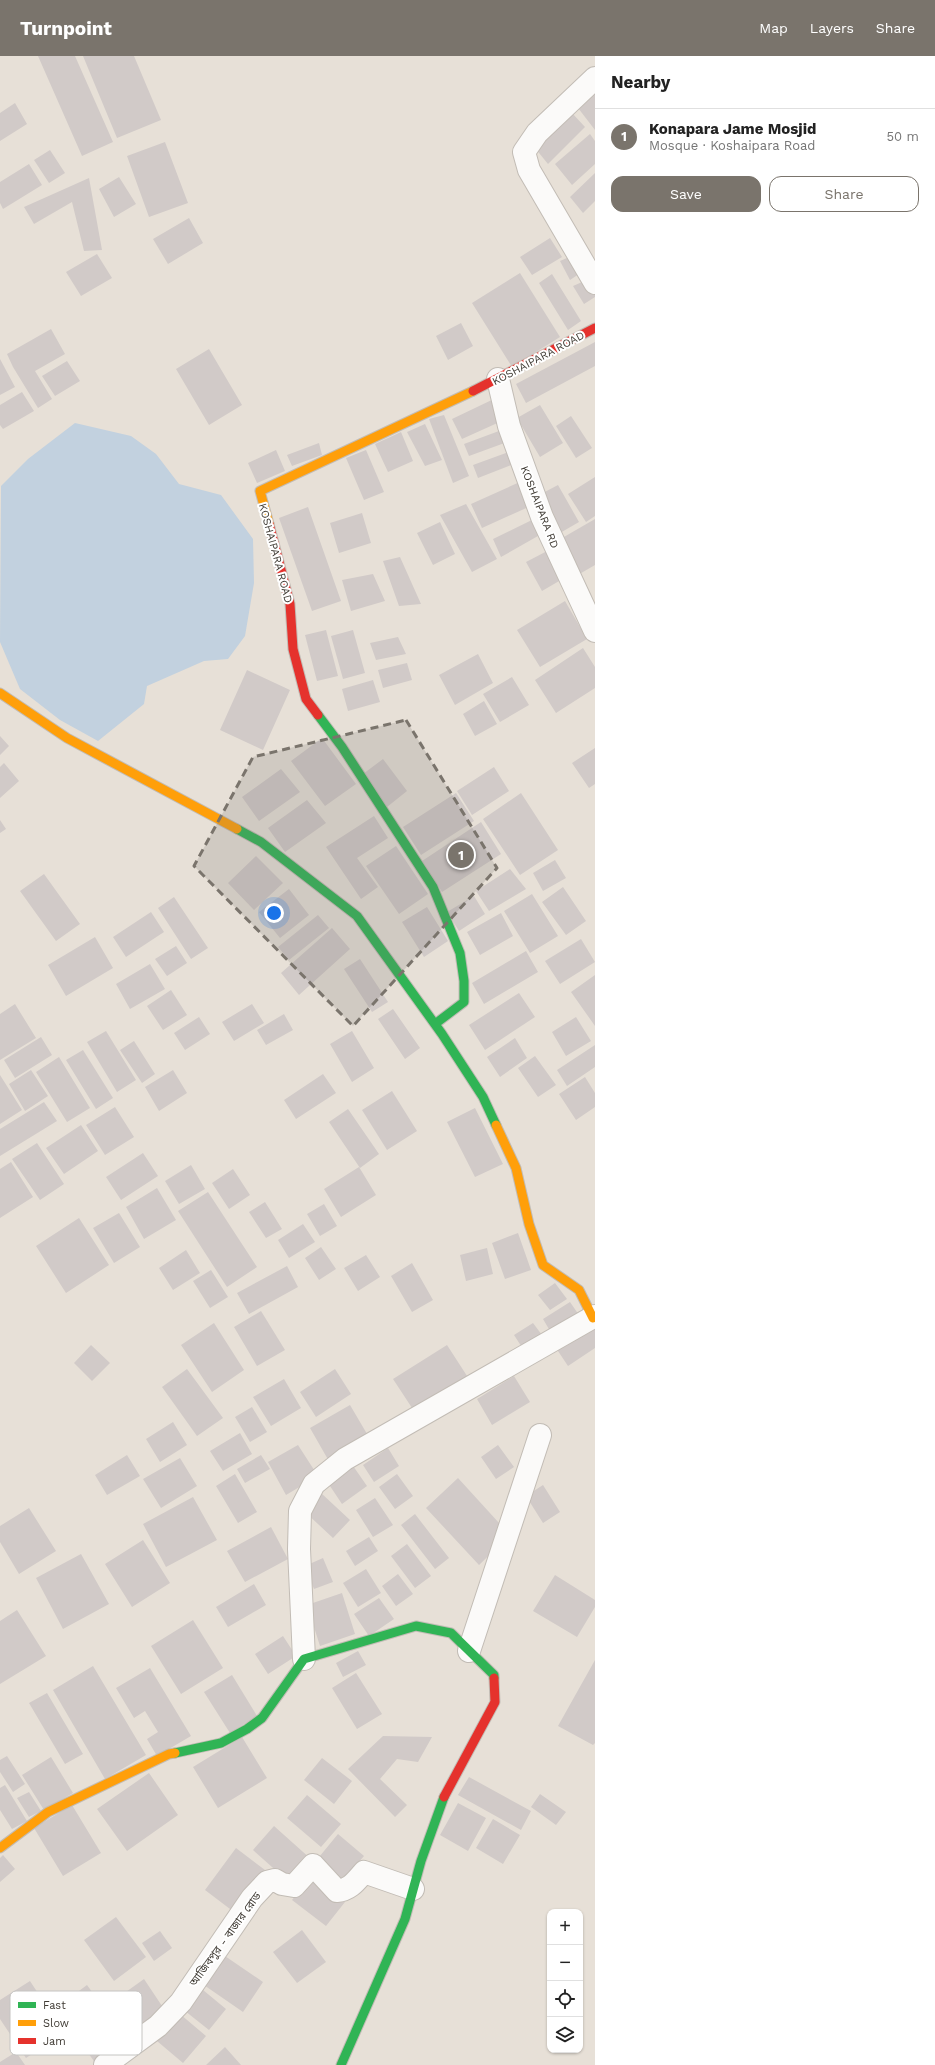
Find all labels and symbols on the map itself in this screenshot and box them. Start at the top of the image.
street label: KOSHAIPARA ROAD [490,329,587,388]
street label: KOSHAIPARA RD [518,464,561,550]
street label: KOSHAIPARA ROAD [256,502,295,604]
pin: 1 [448,840,474,870]
your location [264,903,284,923]
street label: আজিবপুর - বাজার রোড [186,1890,264,1990]
legend [10,1991,142,2055]
text: Fast [43,1999,66,2012]
text: Slow [43,2017,69,2030]
text: Jam [43,2035,66,2048]

